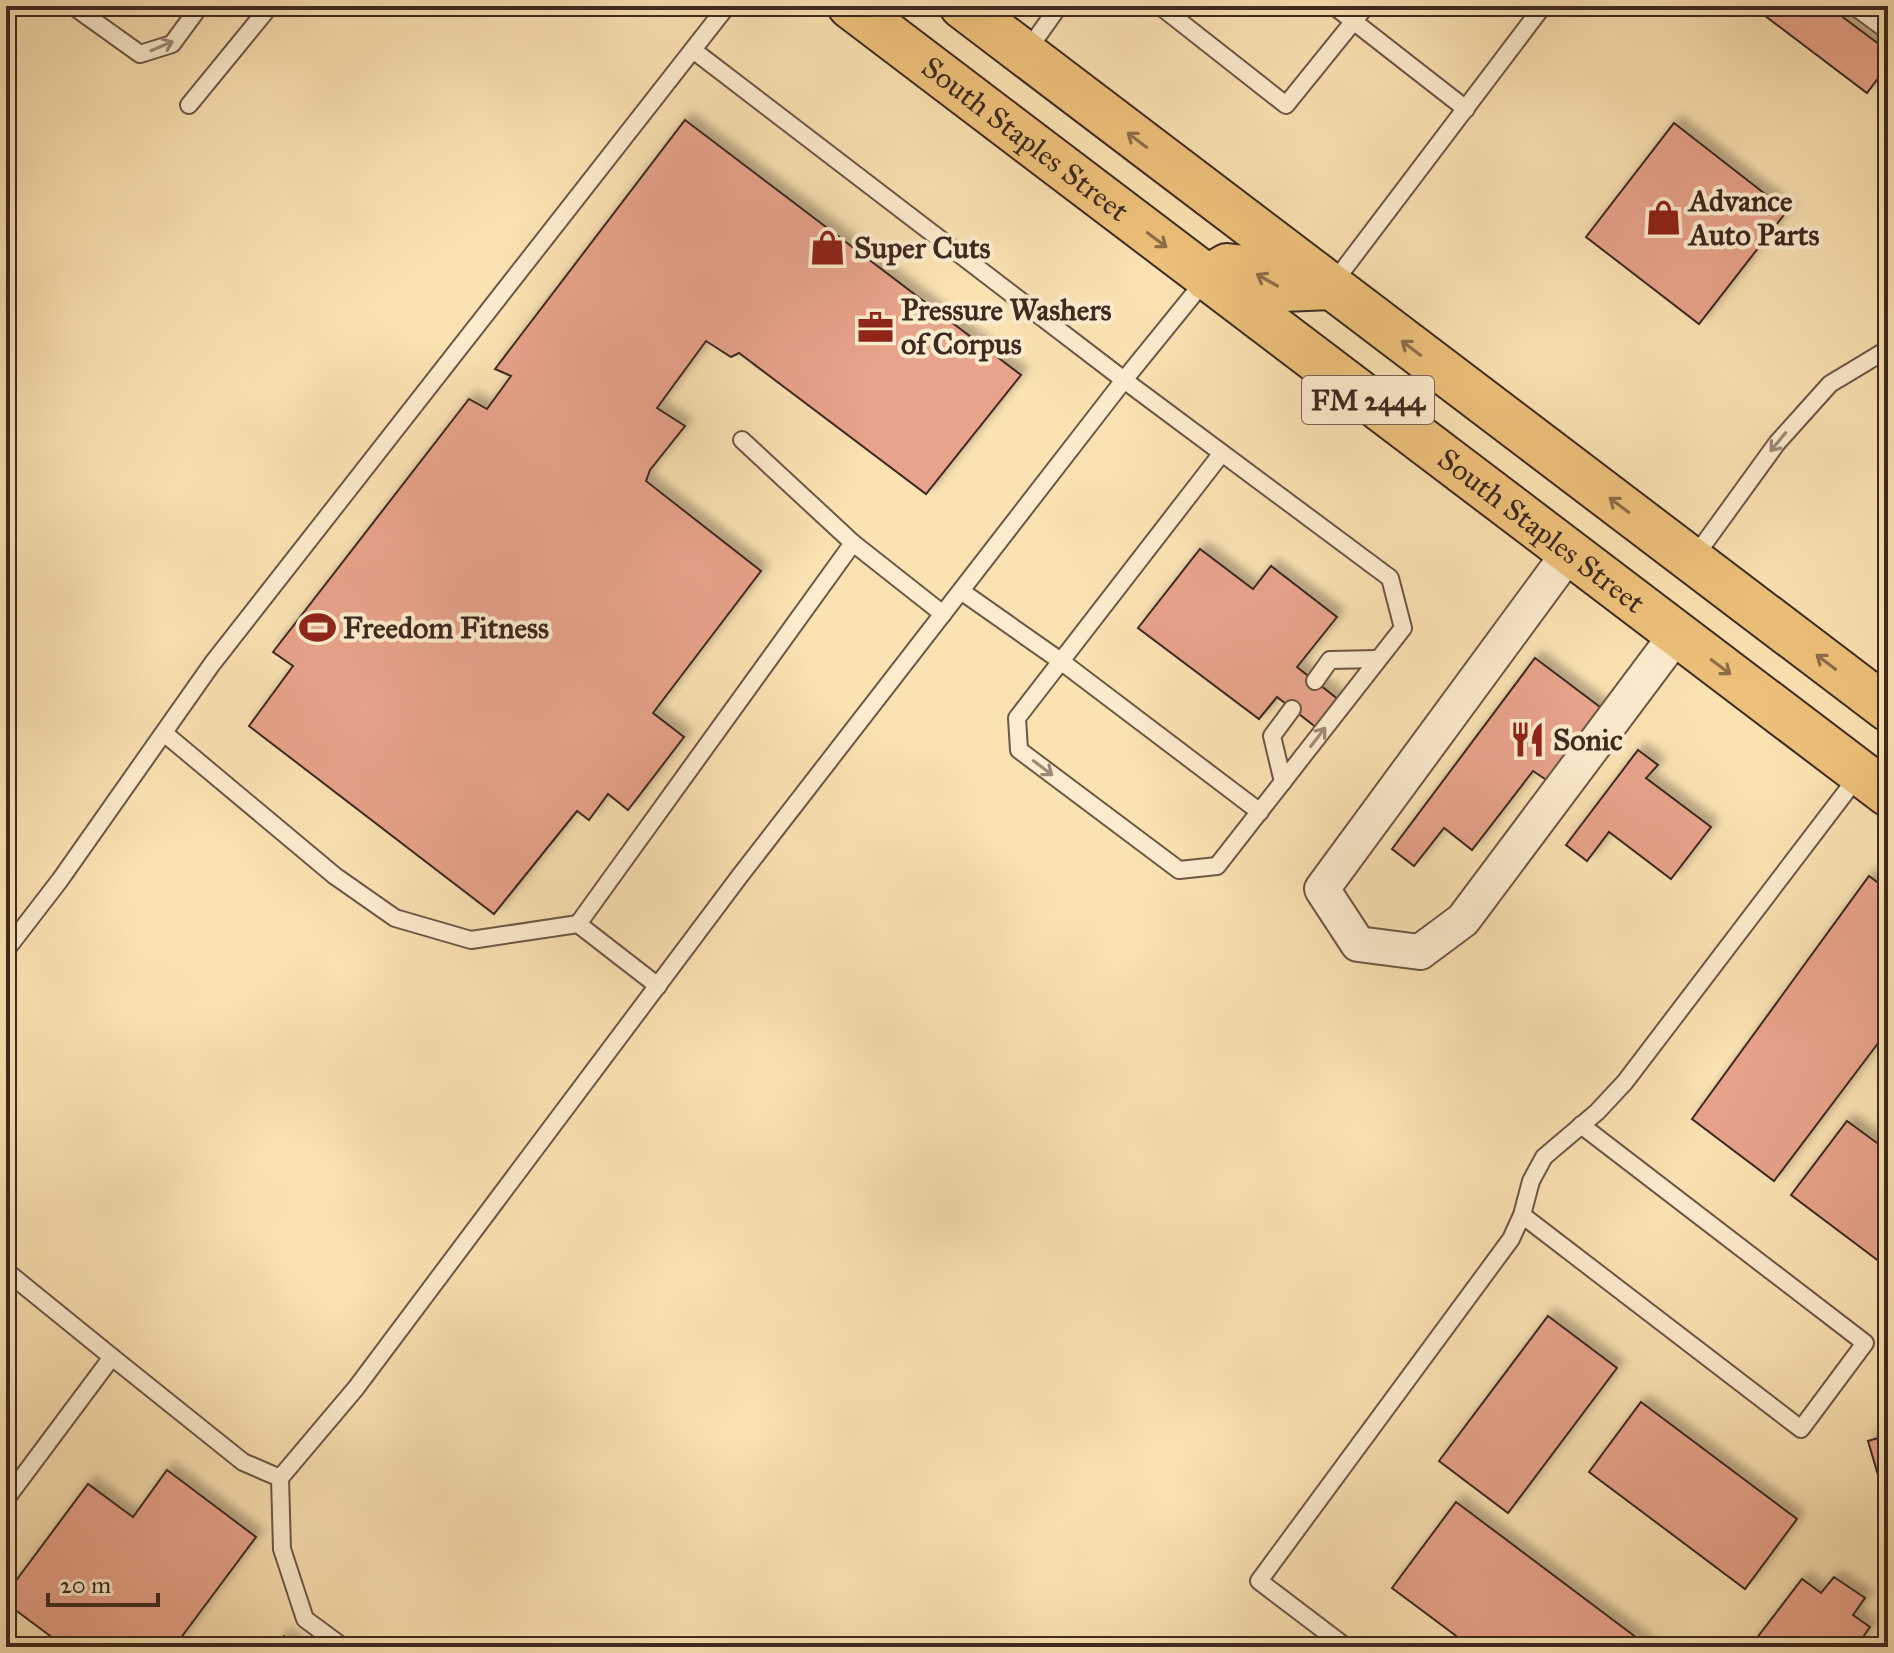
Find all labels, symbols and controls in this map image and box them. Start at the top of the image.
one-way arrow [149,38,173,52]
street label: South Staples Street [915,49,1136,229]
one-way arrow [1127,131,1148,148]
place label: Advance Auto Parts [1687,183,1819,253]
shop icon: Advance Auto Parts [1644,199,1682,237]
shop icon: Super Cuts [809,229,847,267]
place label: Super Cuts [854,230,991,266]
one-way arrow [1146,231,1167,248]
one-way arrow [1256,272,1279,288]
place label: Pressure Washers of Corpus [901,292,1111,362]
office icon: Pressure Washers of Corpus [856,308,894,346]
one-way arrow [1401,339,1422,356]
road number: FM 2444 [1302,376,1434,424]
one-way arrow [1769,432,1787,452]
street label: South Staples Street [1431,441,1652,621]
one-way arrow [1608,496,1630,513]
sports icon: Freedom Fitness [298,609,336,647]
place label: Freedom Fitness [343,610,549,646]
one-way arrow [1816,653,1837,670]
one-way arrow [1710,659,1731,676]
restaurant icon: Sonic [1508,721,1546,759]
place label: Sonic [1553,722,1623,758]
one-way arrow [1309,727,1326,748]
one-way arrow [1032,759,1053,776]
scale bar [48,1557,158,1607]
text: 20 m [60,1570,111,1600]

